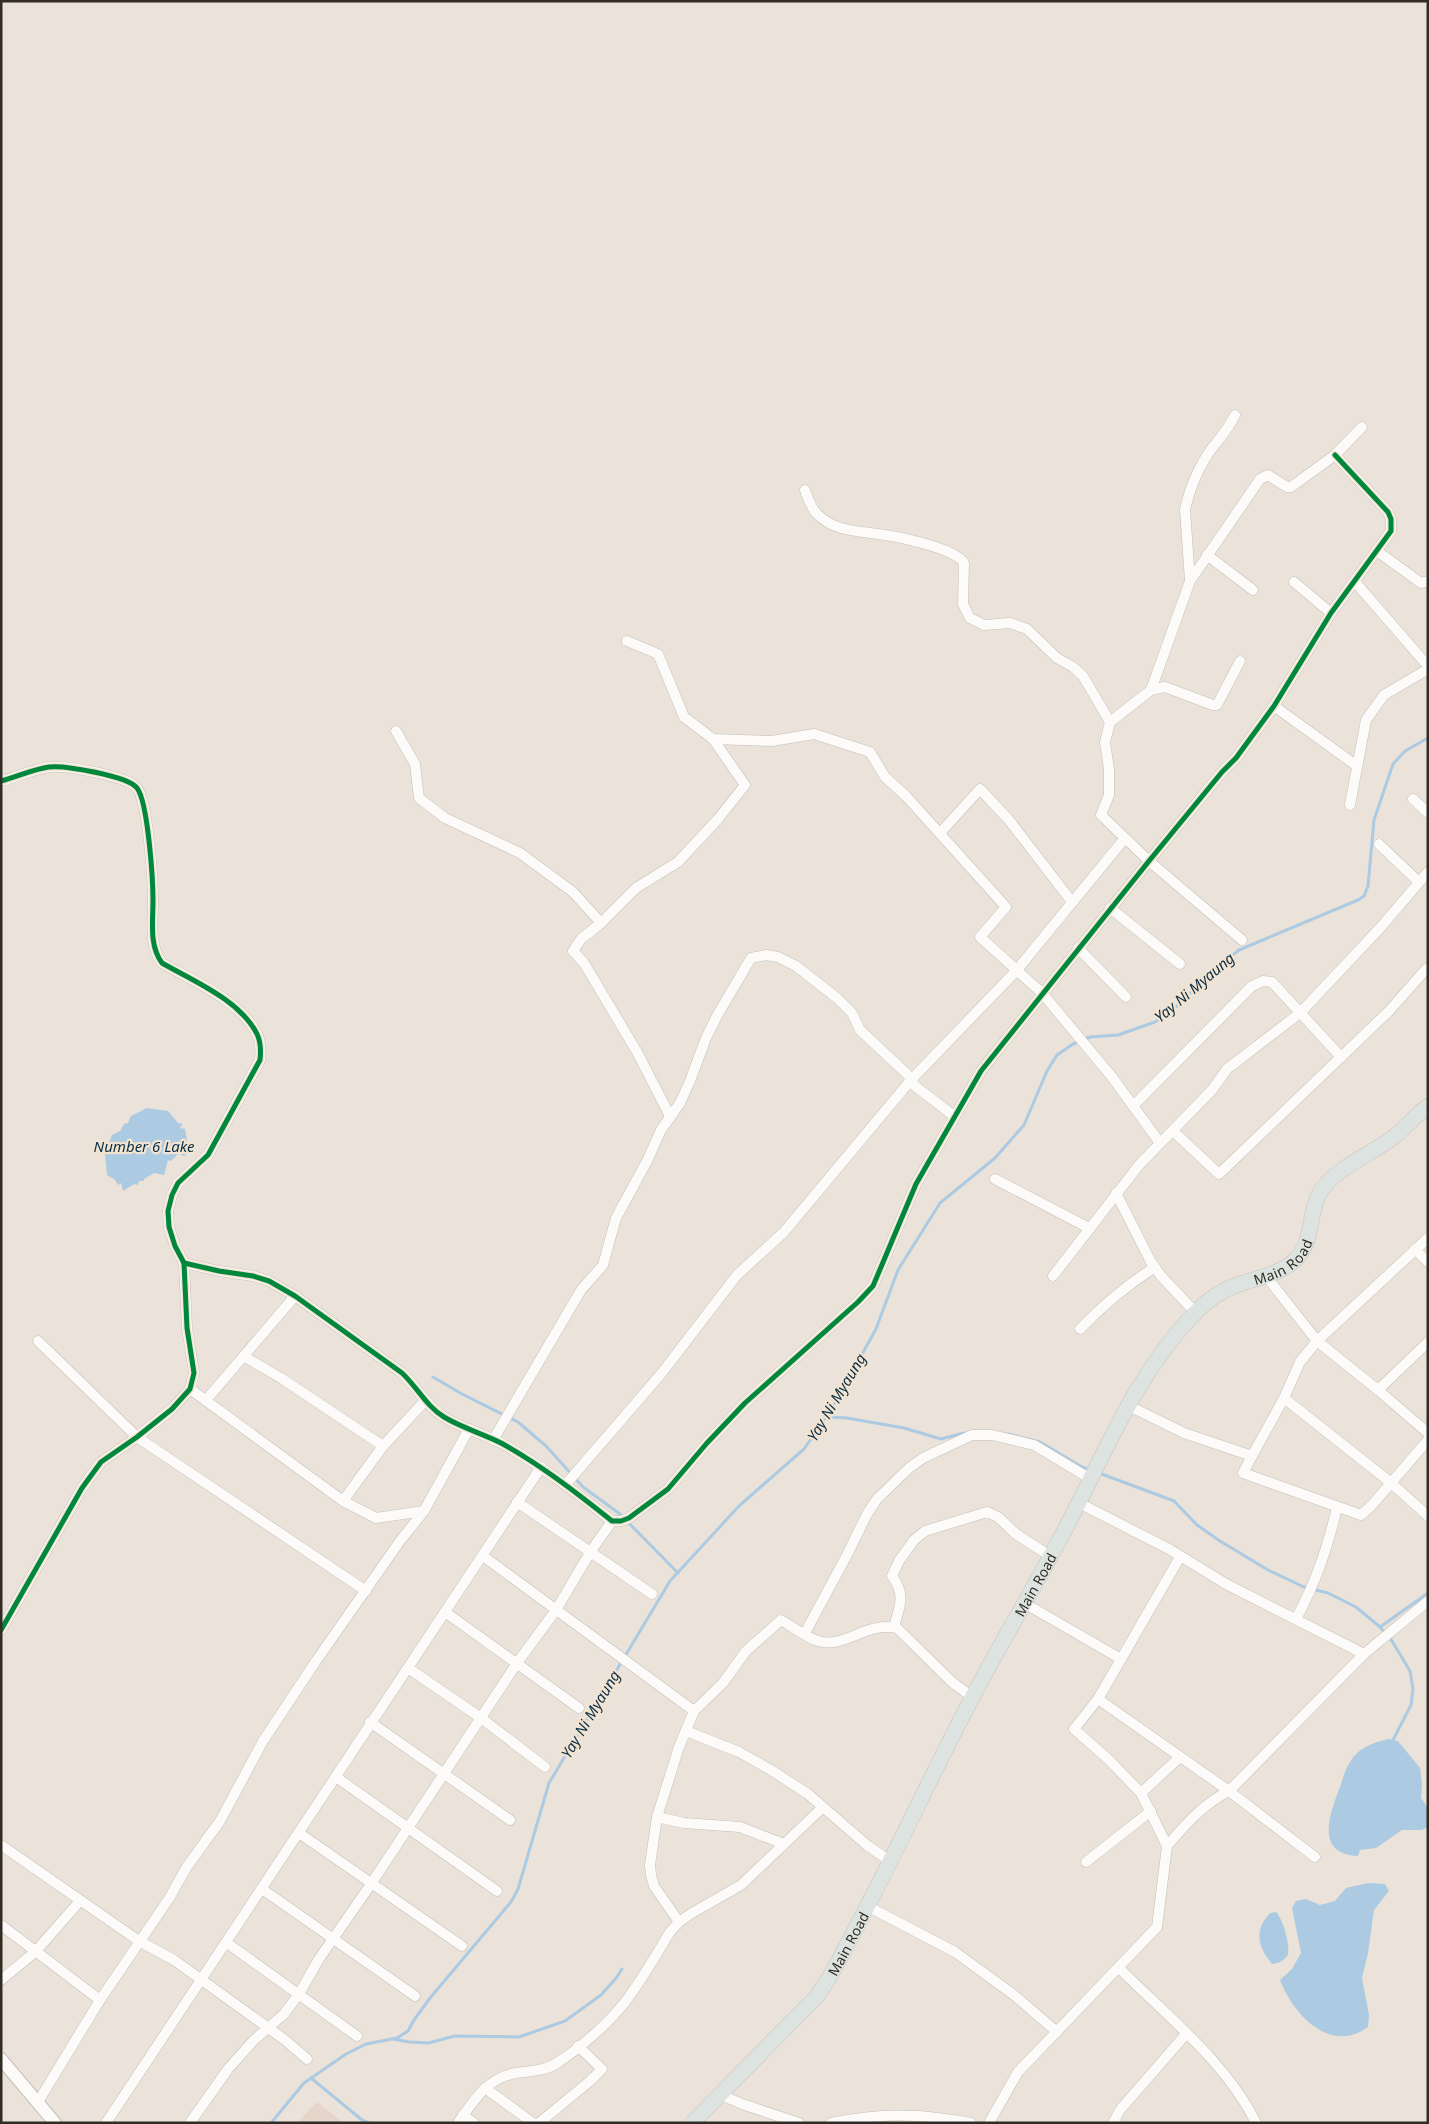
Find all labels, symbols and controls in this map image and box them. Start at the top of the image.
water label: Yay Ni Myaung [1150,947,1239,1026]
water label: Number 6 Lake [94,1136,195,1156]
street label: Main Road [1251,1236,1316,1289]
water label: Yay Ni Myaung [802,1349,870,1445]
street label: Main Road [1009,1549,1060,1620]
water label: Yay Ni Myaung [556,1666,624,1762]
street label: Main Road [823,1908,873,1979]

